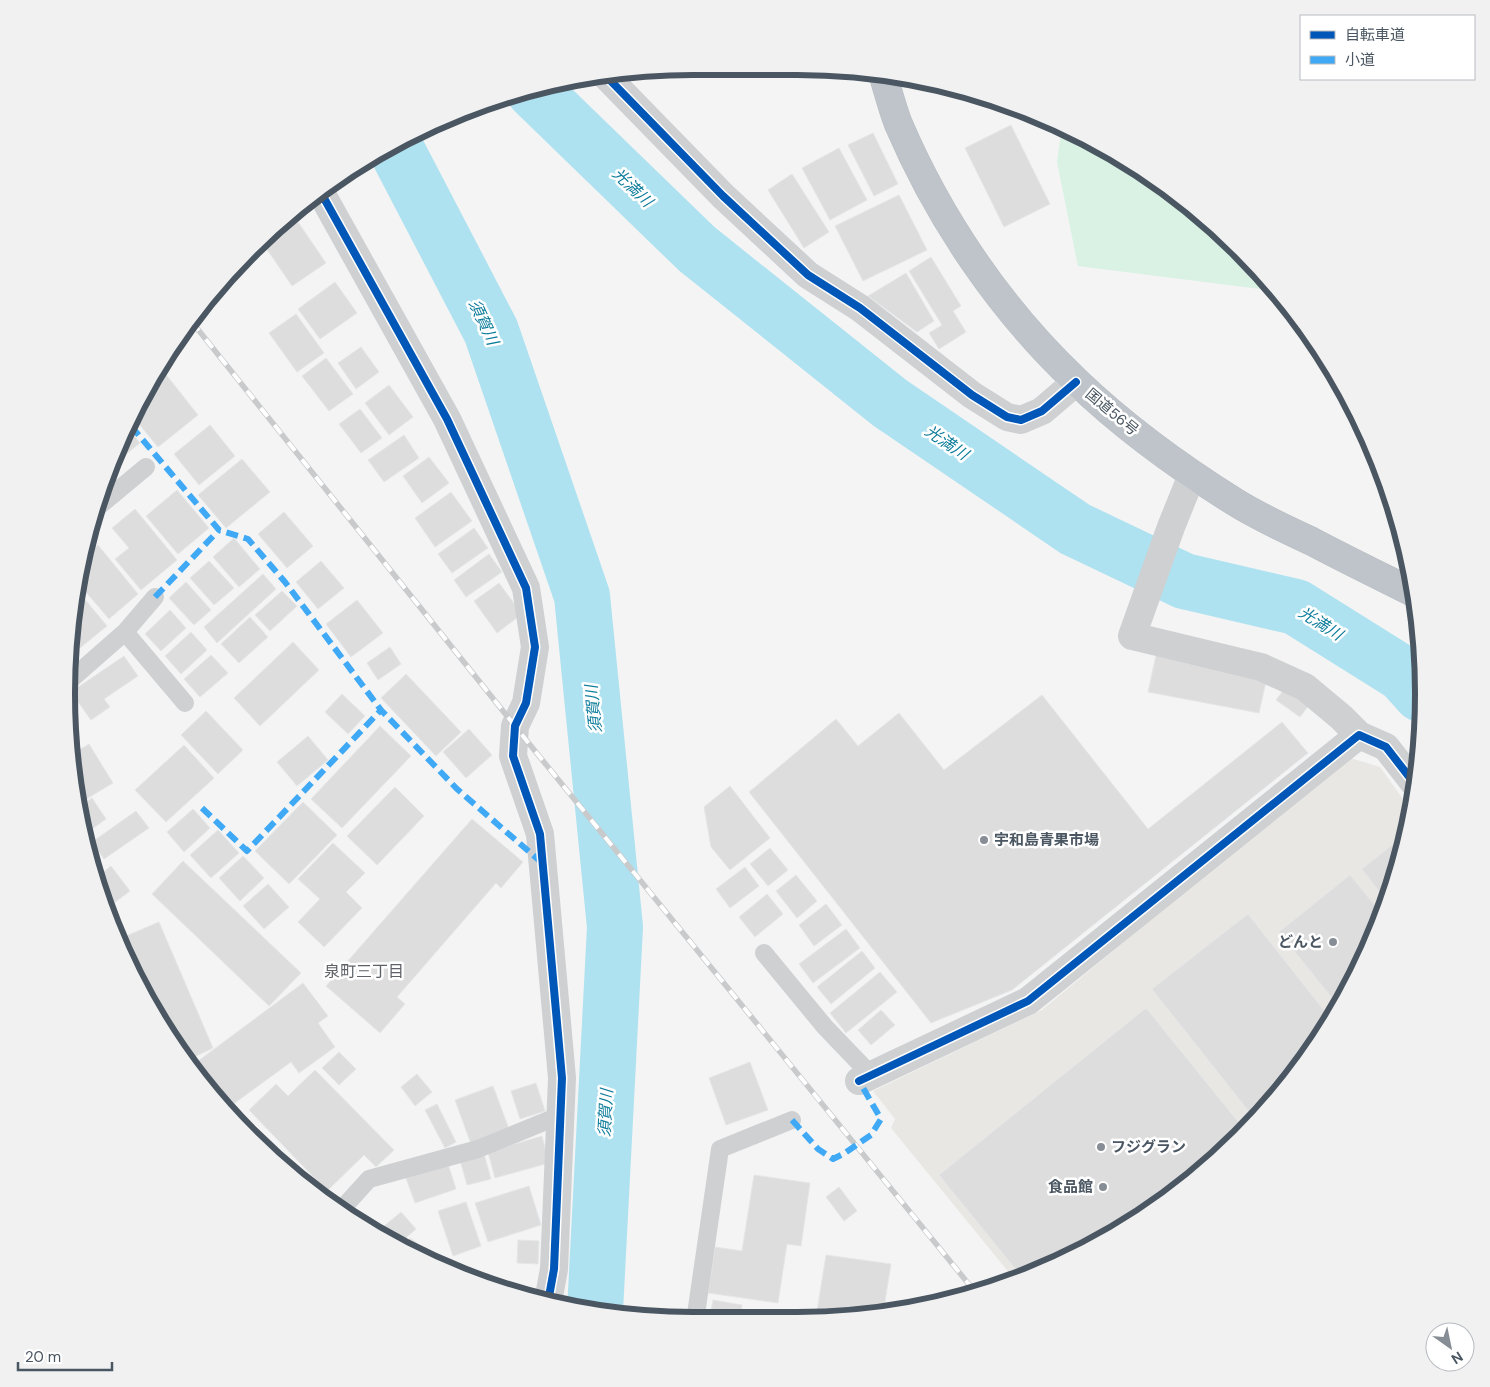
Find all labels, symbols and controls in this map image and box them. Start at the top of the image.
legend [1300,15,1475,80]
text: 自転車道 [1345,25,1405,45]
text: 小道 [1345,50,1375,70]
water label: 光満川 [608,163,659,213]
water label: 須賀川 [464,296,504,350]
street label: 国道56号 [1081,384,1143,440]
water label: 光満川 [921,420,974,466]
water label: 光満川 [1295,602,1348,646]
water label: 須賀川 [580,682,606,734]
place label: 宇和島青果市場 [994,830,1099,850]
marker: 宇和島青果市場 [978,834,990,846]
place label: どんと [1278,932,1323,952]
marker: どんと [1327,936,1339,948]
district label: 泉町三丁目 [324,961,404,982]
water label: 須賀川 [594,1087,617,1138]
place label: フジグラン [1111,1137,1186,1157]
marker: フジグラン [1095,1141,1107,1153]
place label: 食品館 [1048,1177,1093,1197]
marker: 食品館 [1097,1181,1109,1193]
north arrow [1425,1322,1475,1372]
scale bar [18,1340,111,1372]
text: 20 m [25,1347,61,1367]
text: N [1448,1348,1466,1368]

